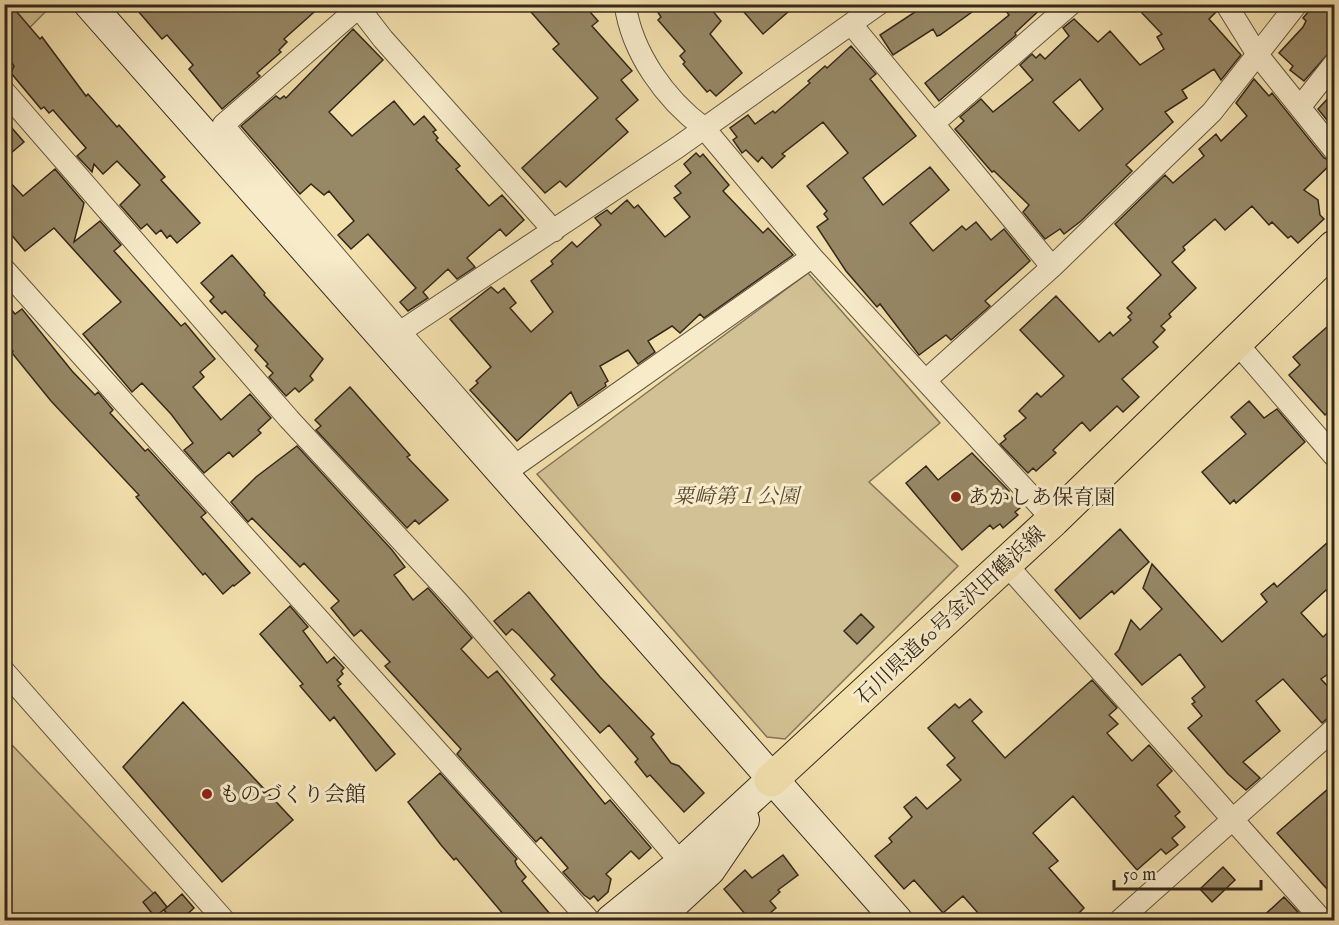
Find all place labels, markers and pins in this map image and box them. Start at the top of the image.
place label: あかしあ保育園 [968,485,1115,512]
marker: あかしあ保育園 [949,490,963,504]
place label: ものづくり会館 [219,782,366,809]
marker: ものづくり会館 [200,787,214,801]

